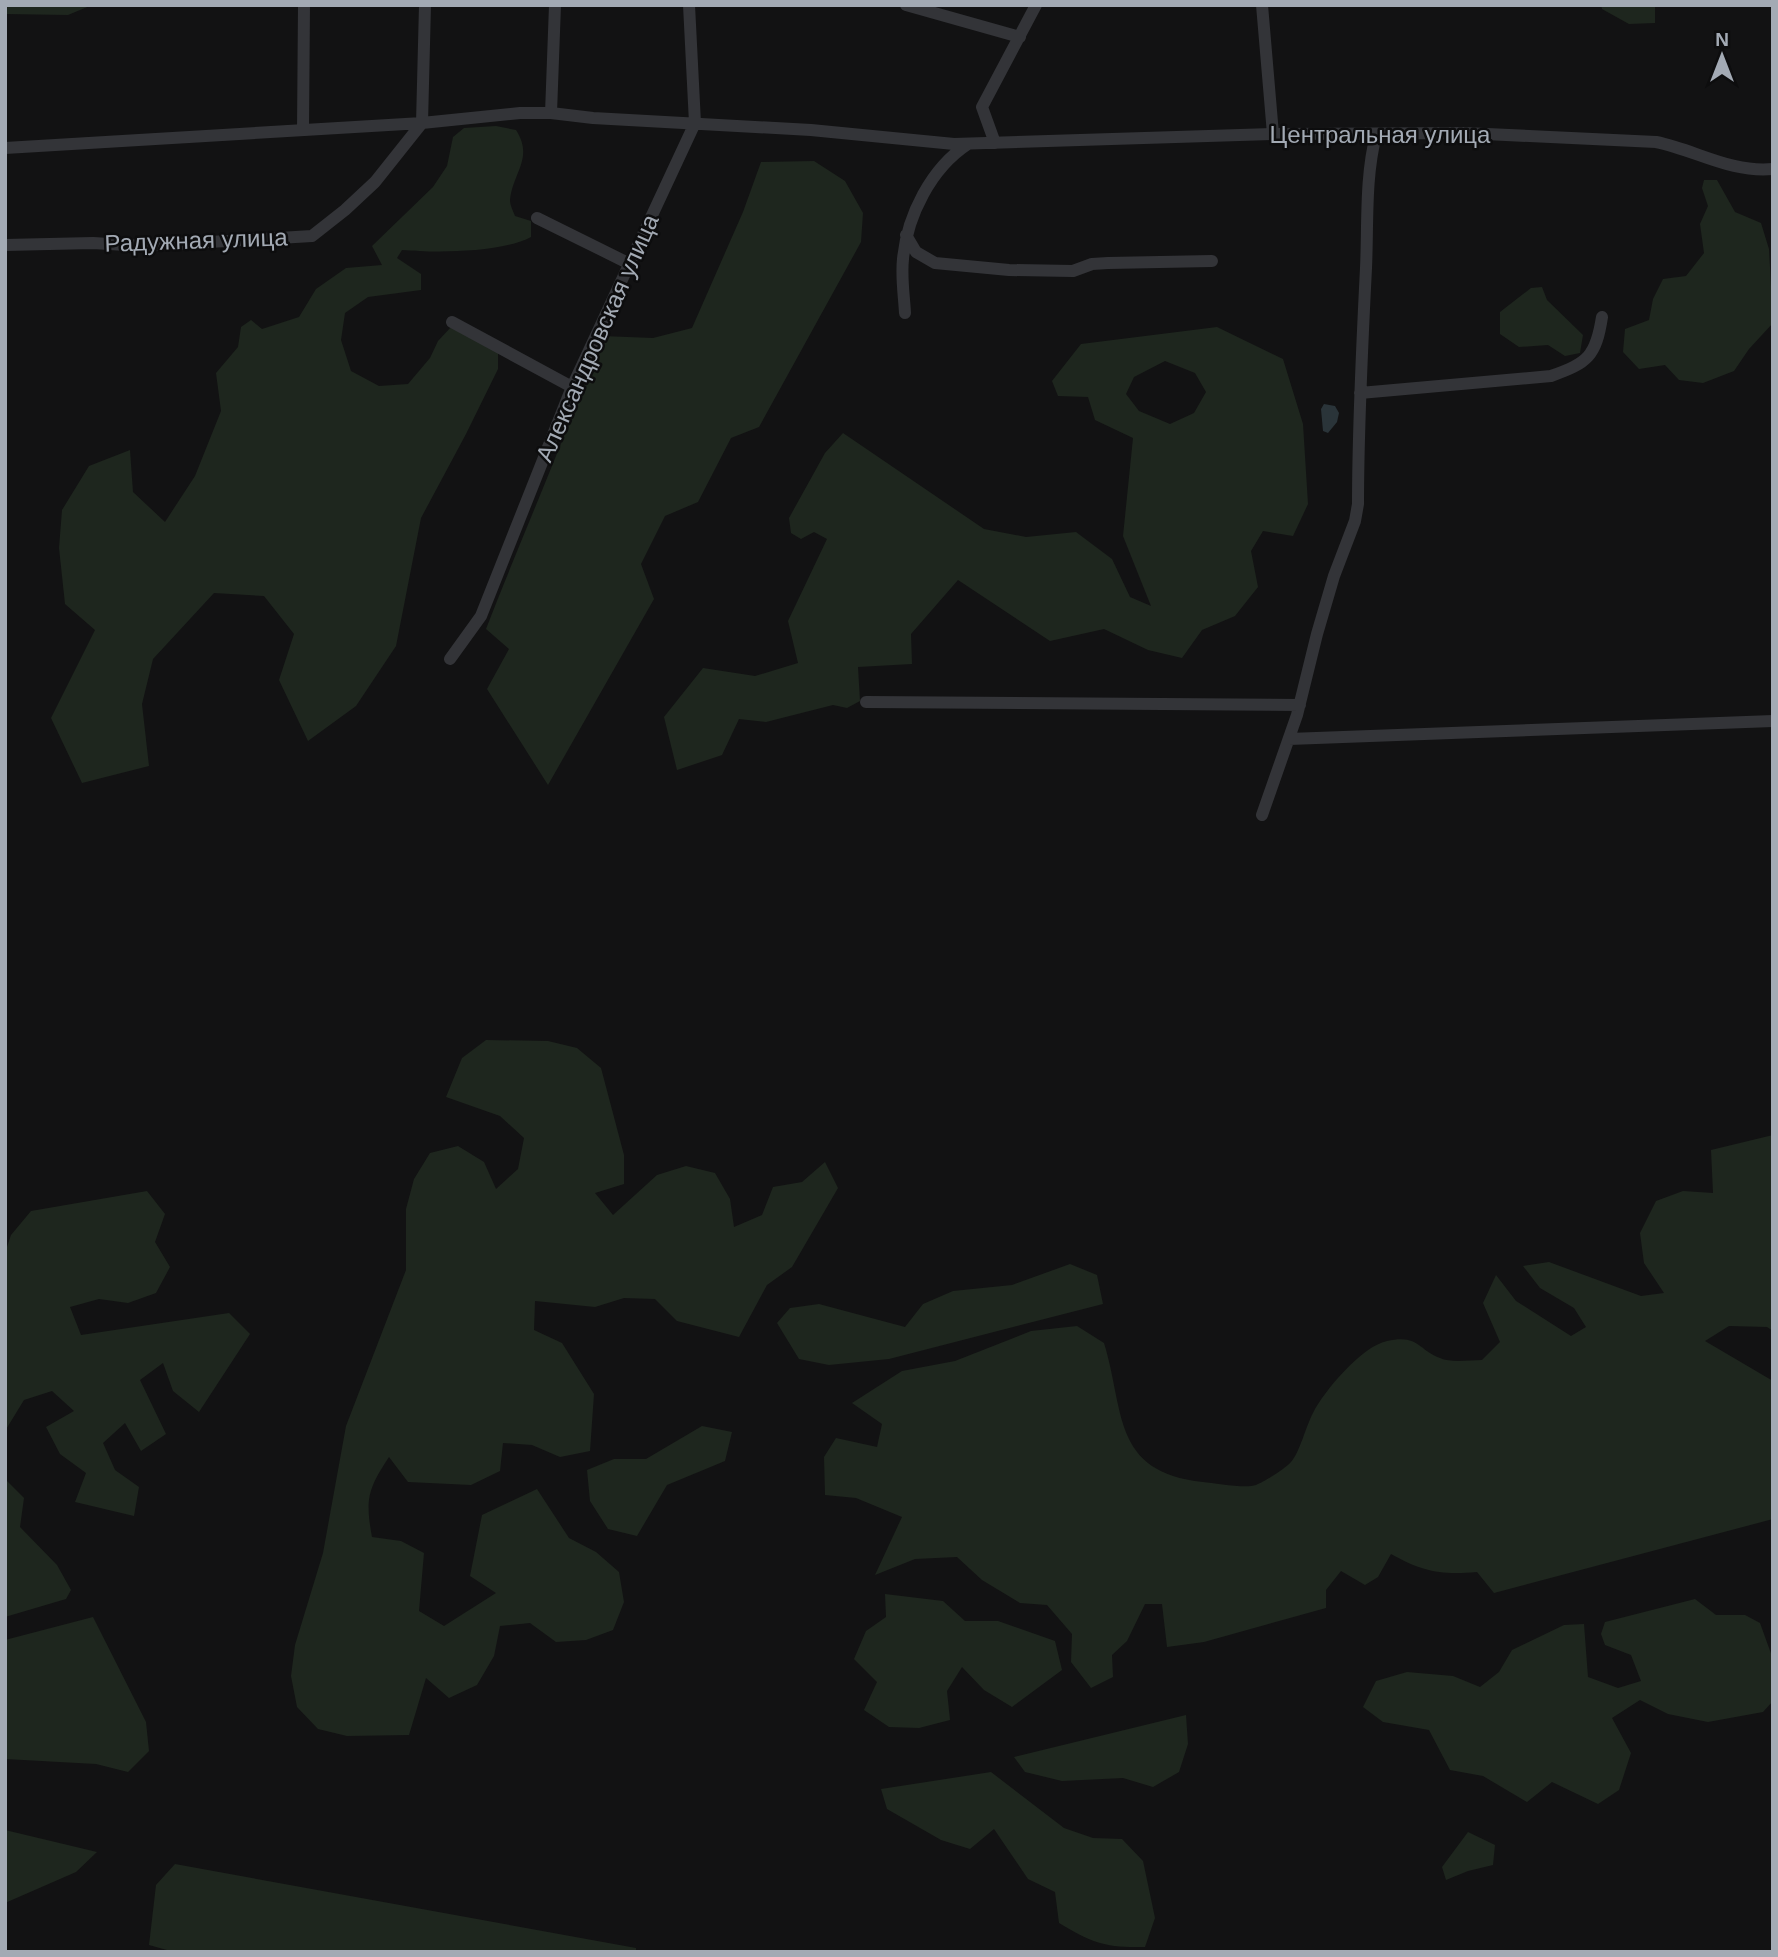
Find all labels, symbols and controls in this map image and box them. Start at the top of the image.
north arrow [1687,21,1757,91]
text: N [1715,29,1729,50]
street label: Центральная улица [1270,121,1491,148]
street label: Александровская улица [530,210,664,466]
street label: Радужная улица [104,223,289,257]

